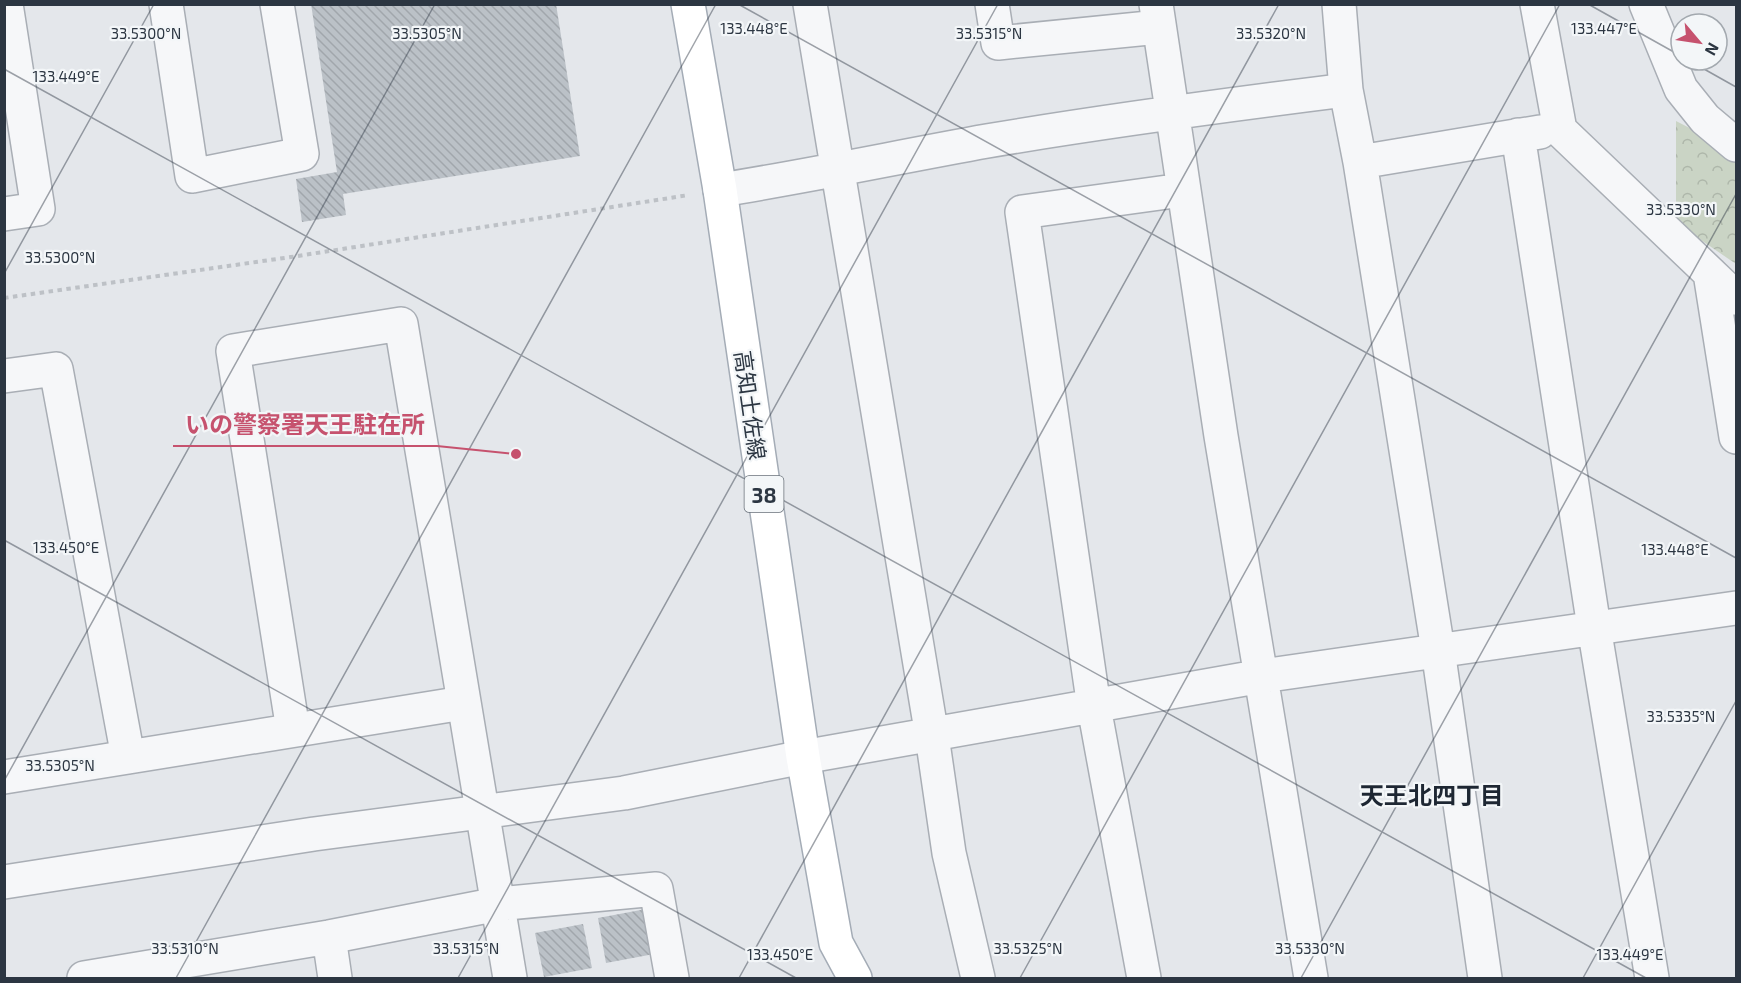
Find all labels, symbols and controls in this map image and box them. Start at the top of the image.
north arrow [1669,12,1729,72]
text: 133.448°E [720,19,788,37]
text: 133.447°E [1571,19,1637,37]
text: 33.5300°N [111,24,181,42]
text: 33.5305°N [392,24,462,42]
text: 33.5315°N [956,24,1022,42]
text: 33.5320°N [1236,24,1306,42]
text: N [1701,40,1724,59]
text: 133.449°E [33,67,99,85]
text: 33.5330°N [1646,200,1716,218]
text: 33.5300°N [25,248,95,266]
street label: 高知土佐線 [730,349,772,461]
callout: いの警察署天王駐在所 [173,404,437,446]
text: いの警察署天王駐在所 [185,409,425,438]
road number: 38 [744,476,783,512]
text: 133.450°E [33,538,99,556]
text: 133.448°E [1641,540,1709,558]
text: 33.5335°N [1647,707,1715,725]
text: 33.5305°N [25,756,95,774]
district label: 天王北四丁目 [1360,780,1504,809]
text: 33.5310°N [151,939,219,957]
text: 33.5315°N [433,939,499,957]
text: 33.5325°N [994,939,1063,957]
text: 33.5330°N [1275,939,1345,957]
text: 133.450°E [747,945,813,963]
text: 133.449°E [1597,945,1663,963]

